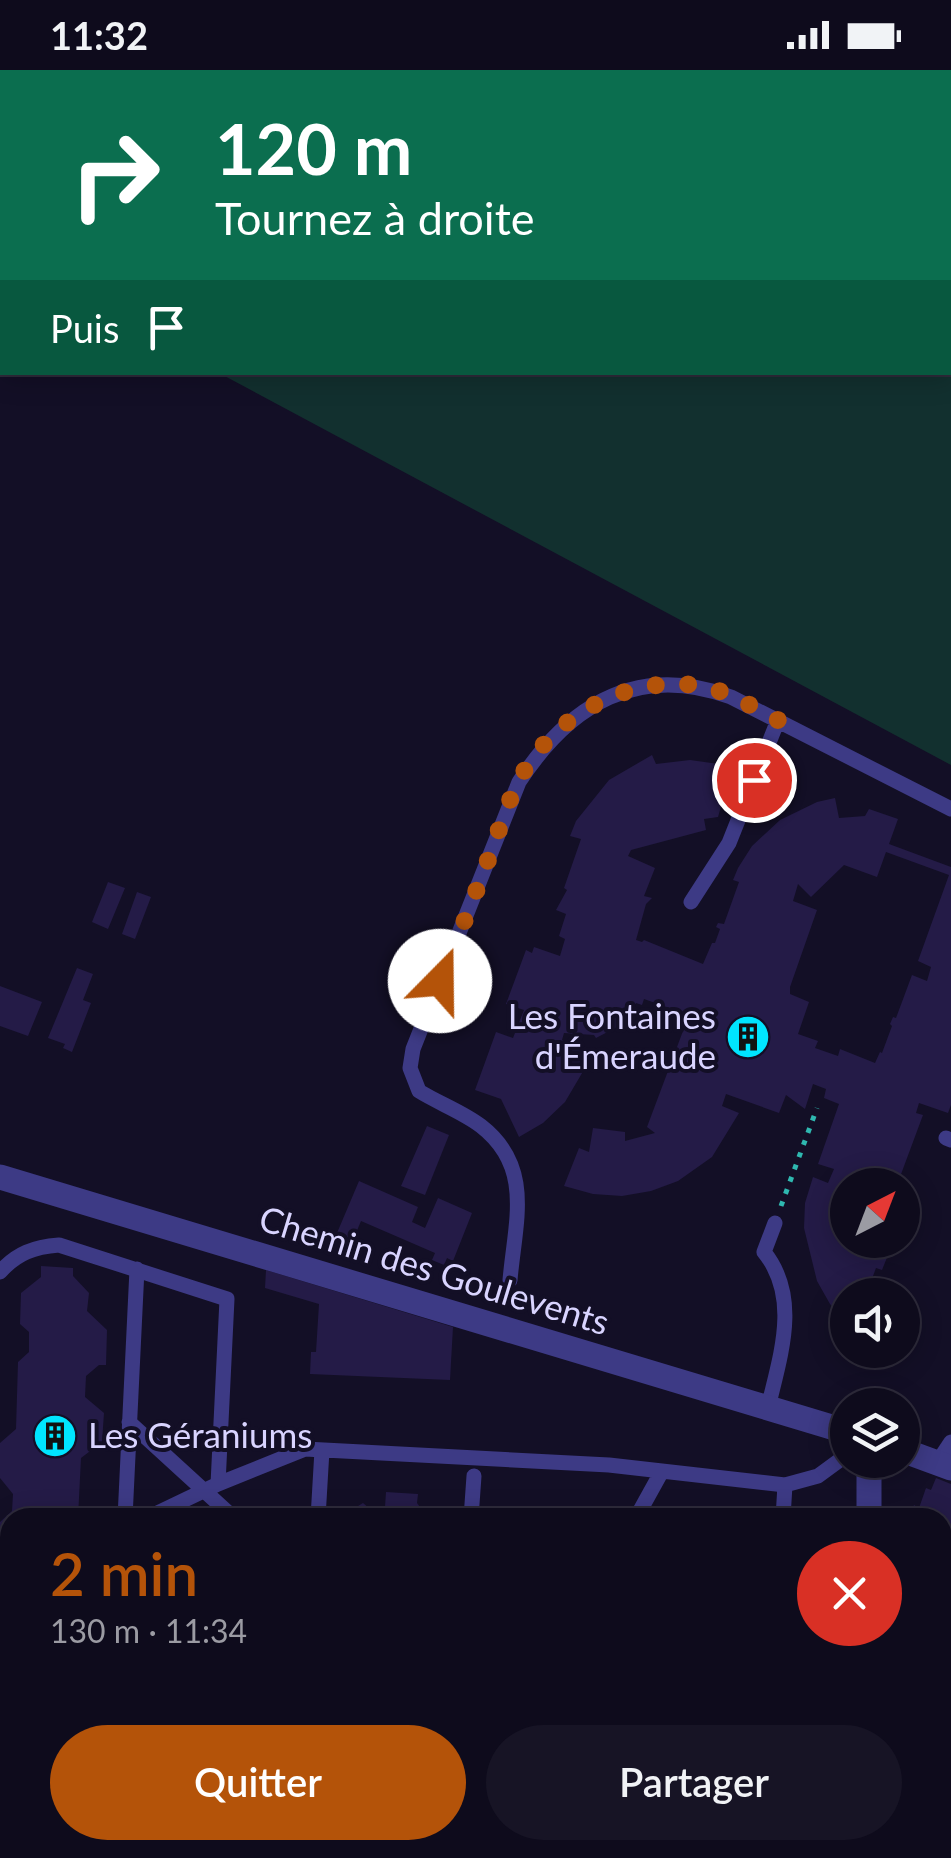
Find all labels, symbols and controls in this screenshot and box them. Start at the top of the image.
text: 11:32 [50,12,148,58]
text: 120 m [215,106,412,190]
icon: right [50,110,180,240]
text: Tournez à droite [215,191,534,245]
icon: arrive [139,300,194,355]
text: Puis [50,305,119,351]
pin [712,738,797,823]
icon: arrive [727,753,782,808]
position arrow [388,929,492,1033]
place label: Les Fontaines d'Émeraude [508,994,716,1076]
building icon: Les Fontaines d'Émeraude [725,1014,771,1060]
north arrow [830,1168,920,1258]
map controls [830,1168,920,1478]
street label: Chemin des Goulevents [255,1196,614,1342]
button: sound [830,1278,920,1368]
button: layers [830,1388,920,1478]
building icon: Les Géraniums [32,1413,78,1459]
place label: Les Géraniums [88,1413,312,1455]
text: 2 min [50,1537,198,1609]
button: close [797,1541,902,1646]
text: 130 m · 11:34 [50,1611,247,1650]
button: Quitter [50,1725,466,1840]
button: Partager [486,1725,902,1840]

